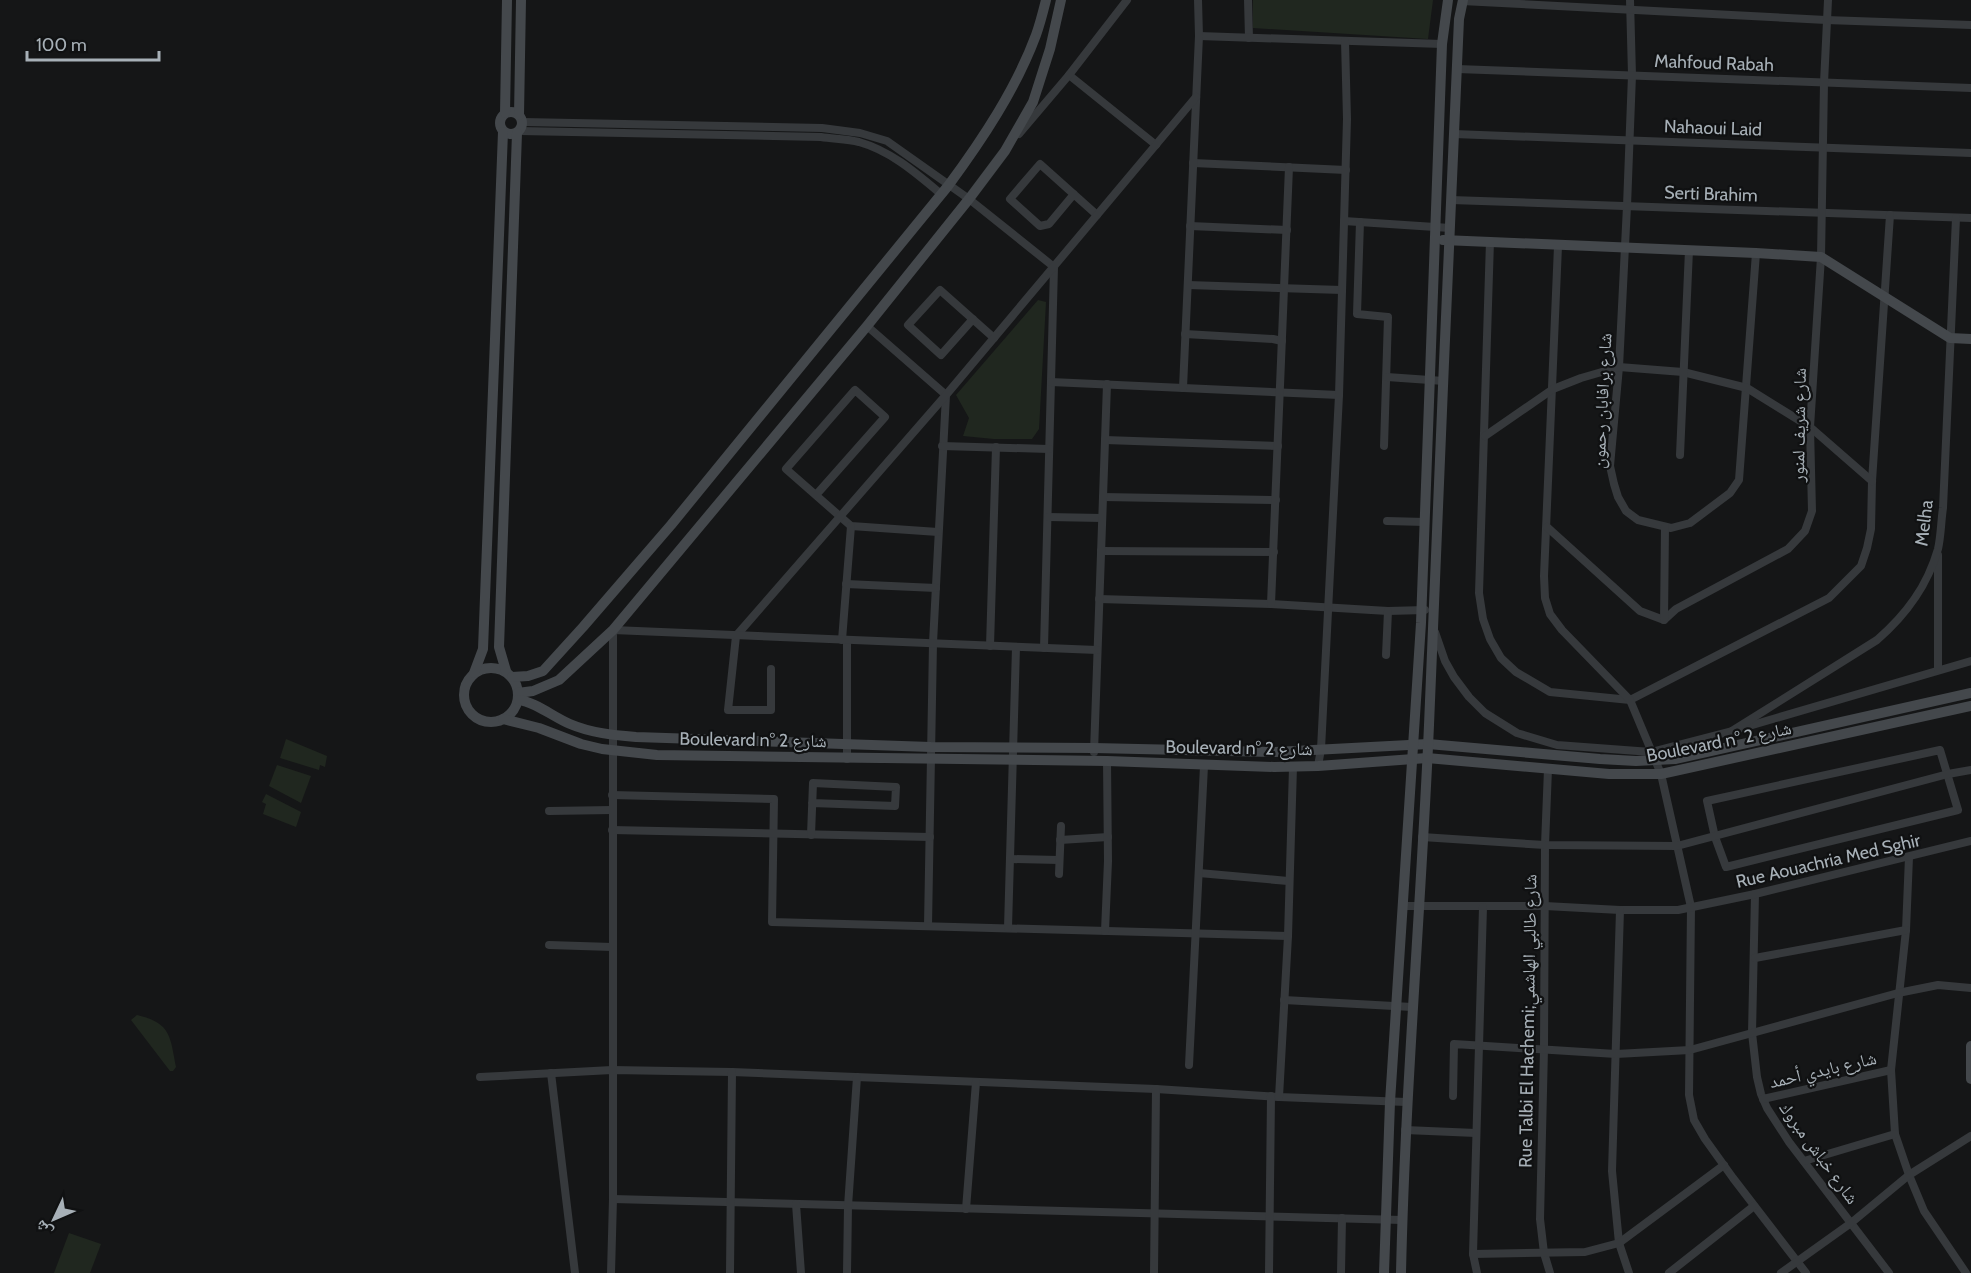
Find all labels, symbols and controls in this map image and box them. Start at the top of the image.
scale bar [27,24,159,62]
text: 100 m [36,34,87,56]
street label: Mahfoud Rabah [1654,50,1774,76]
street label: Nahaoui Laid [1664,115,1762,141]
street label: Serti Brahim [1664,181,1758,207]
street label: شارع برافابان رحمون [1587,333,1617,469]
street label: شارع شريف لمنور [1787,368,1811,483]
street label: Melha [1910,498,1938,547]
street label: Boulevard n° شارع 2 [1645,717,1793,767]
street label: Boulevard n° شارع 2 [679,728,827,752]
street label: Boulevard n° شارع 2 [1165,736,1313,760]
street label: Rue Aouachria Med Sghir [1734,829,1923,893]
street label: Rue Talbi El Hachemi;شارع طالبي الهاشمي [1514,874,1545,1168]
street label: شارع بايدي أحمد [1767,1047,1880,1096]
street label: شارع خباش مبروك [1775,1098,1863,1208]
north arrow [24,1189,84,1249]
text: ش [31,1216,56,1242]

